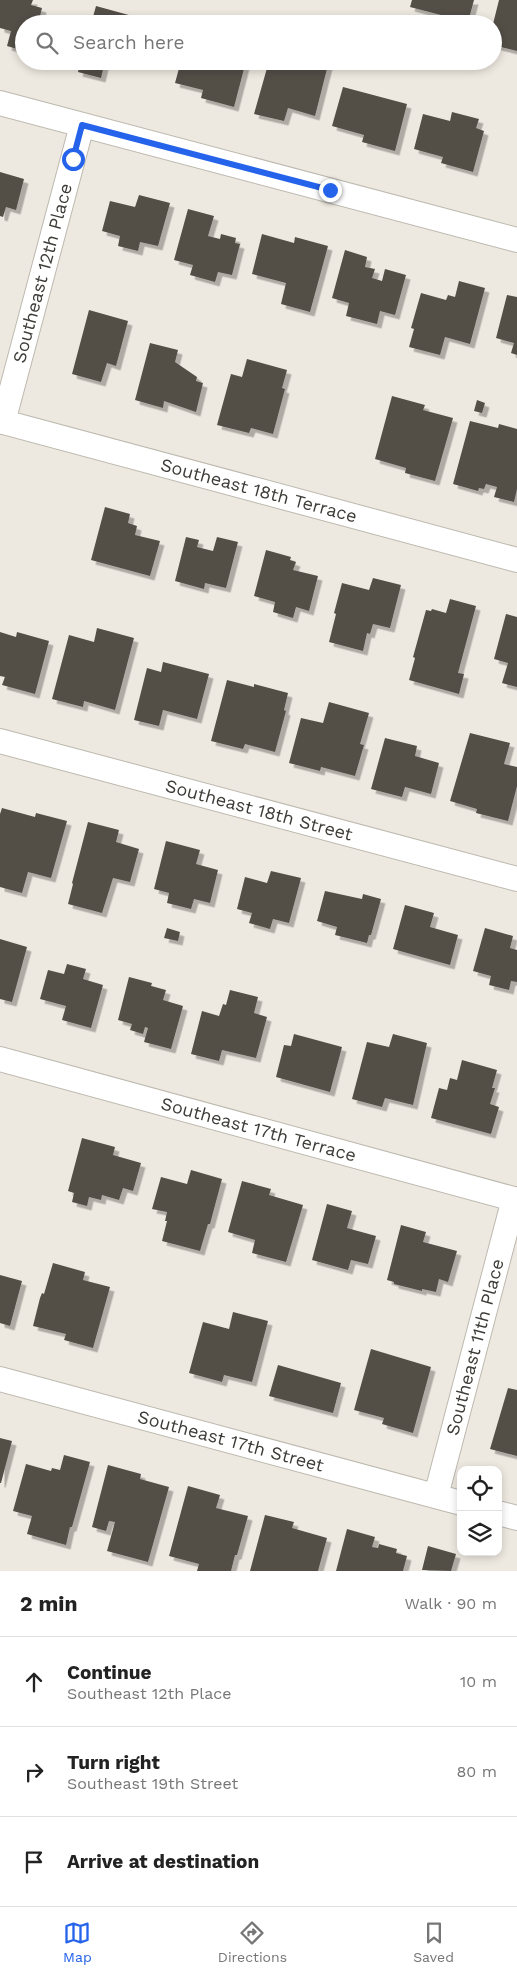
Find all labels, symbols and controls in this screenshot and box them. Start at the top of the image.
search box [15,15,502,70]
icon: search [33,29,61,57]
text: Search here [73,31,184,54]
route start [62,148,85,171]
route end [319,179,342,202]
street label: Southeast 12th Place [8,181,76,365]
street label: Southeast 18th Terrace [158,454,359,527]
street label: Southeast 18th Street [163,775,355,845]
street label: Southeast 17th Terrace [159,1092,359,1166]
street label: Southeast 11th Place [441,1256,508,1437]
street label: Southeast 17th Street [136,1406,327,1476]
map controls [457,1466,502,1556]
button: locate [457,1466,502,1511]
button: layers [457,1511,502,1556]
text: 2 min [20,1591,77,1616]
text: Walk · 90 m [405,1594,497,1613]
text: Continue [67,1661,151,1684]
icon: ahead [20,1668,48,1696]
text: 10 m [460,1672,497,1691]
text: Southeast 12th Place [67,1684,231,1703]
text: Turn right [67,1751,160,1774]
icon: right [20,1758,48,1786]
text: 80 m [456,1762,497,1781]
text: Southeast 19th Street [67,1774,238,1793]
icon: arrive [20,1848,48,1876]
text: Arrive at destination [67,1850,259,1873]
tab: Map [63,1919,92,1965]
tab: Directions [218,1919,287,1965]
tab: Saved [413,1919,454,1965]

